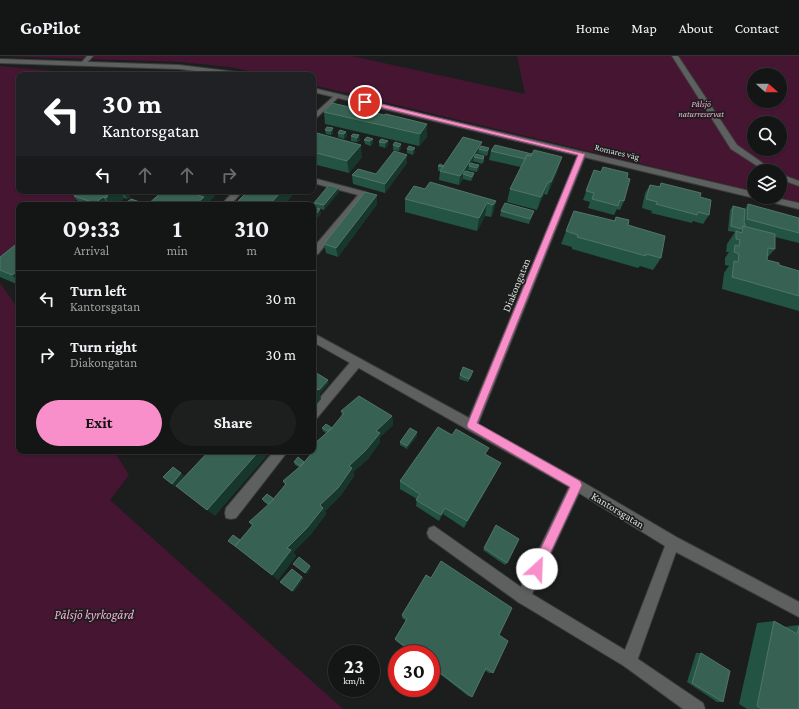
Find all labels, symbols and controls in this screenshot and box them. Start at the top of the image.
text: GoPilot [20,17,80,38]
text: Home [576,20,609,36]
text: Map [631,20,657,36]
text: About [679,20,713,36]
text: Contact [735,20,779,36]
north arrow [747,68,787,108]
map controls [747,68,787,204]
pin [348,85,382,119]
icon: left [36,88,88,140]
text: 30 m [102,88,162,119]
icon: arrive [354,91,376,113]
park label: Pålsjö naturreservat [678,99,724,119]
button: search [747,116,787,156]
text: Kantorsgatan [102,121,199,141]
street label: Romares väg [594,142,641,162]
icon: left [92,164,114,186]
icon: ahead [134,164,156,186]
icon: ahead [176,164,198,186]
icon: right [218,164,240,186]
button: layers [747,164,787,204]
text: 09:33 [63,215,120,242]
text: 1 [173,215,182,242]
text: 310 [234,215,269,242]
text: Arrival [74,243,109,258]
text: min [167,243,188,258]
text: m [247,243,257,258]
street label: Diakongatan [500,256,533,314]
text: Turn left [70,283,126,299]
icon: left [36,288,58,310]
text: 30 m [266,291,296,307]
text: Kantorsgatan [70,299,140,314]
text: Turn right [70,339,137,355]
icon: right [36,344,58,366]
text: 30 m [266,347,296,363]
text: Diakongatan [70,355,137,370]
button: Exit [36,400,162,446]
button: Share [170,400,296,446]
street label: Kantorsgatan [589,490,647,531]
position arrow [516,548,558,590]
park label: Pålsjö kyrkogård [54,607,135,623]
speed limit sign: 30 [388,645,440,697]
text: 23 [344,655,364,677]
text: km/h [343,675,365,686]

